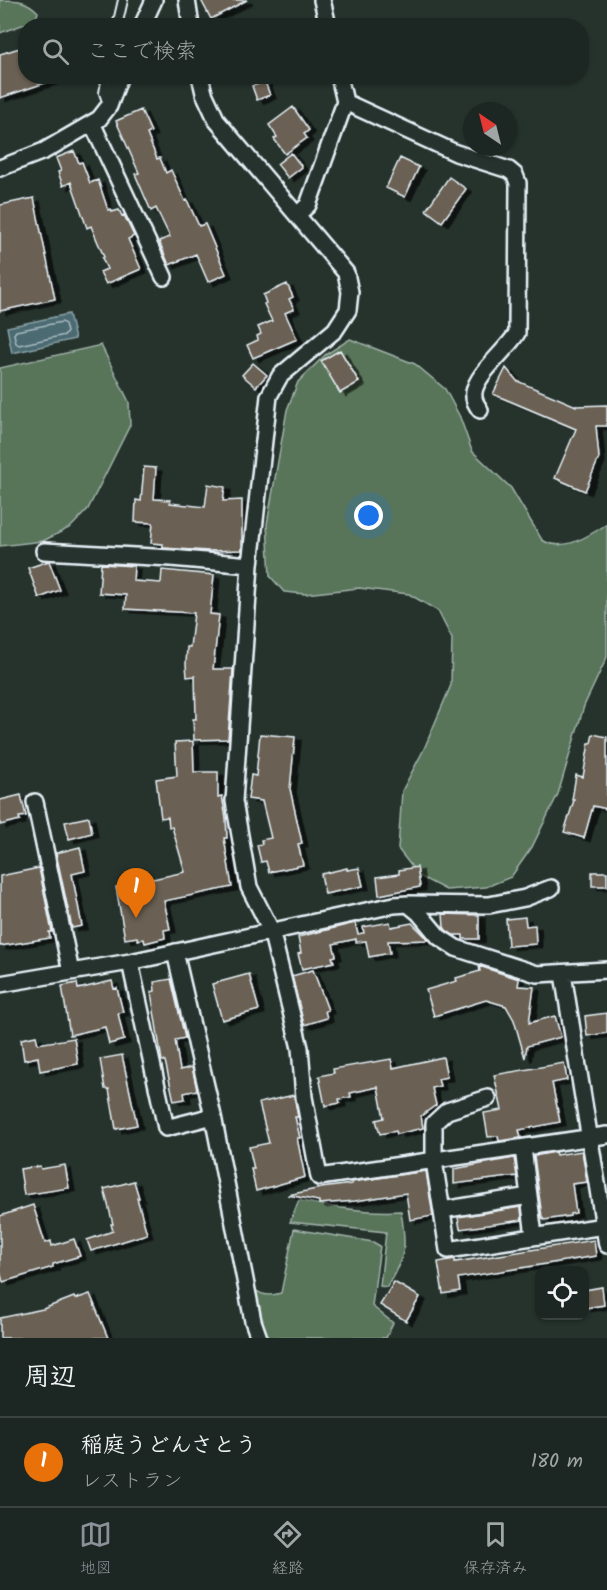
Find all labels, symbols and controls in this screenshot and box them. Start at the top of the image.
search box [18,18,589,84]
icon: search [39,35,72,68]
text: ここで検索 [87,35,197,70]
north arrow [463,102,517,156]
your location [354,501,383,530]
pin: 1 [116,868,156,918]
map controls [535,1266,589,1320]
button: locate [535,1266,589,1320]
text: 周辺 [24,1357,76,1399]
text: 稲庭うどんさとう [81,1429,257,1464]
text: 1 [40,1446,47,1478]
text: 180 m [531,1446,583,1478]
text: レストラン [81,1466,183,1498]
tab: 地図 [79,1518,112,1581]
tab: 経路 [271,1518,304,1581]
tab: 保存済み [463,1518,527,1581]

